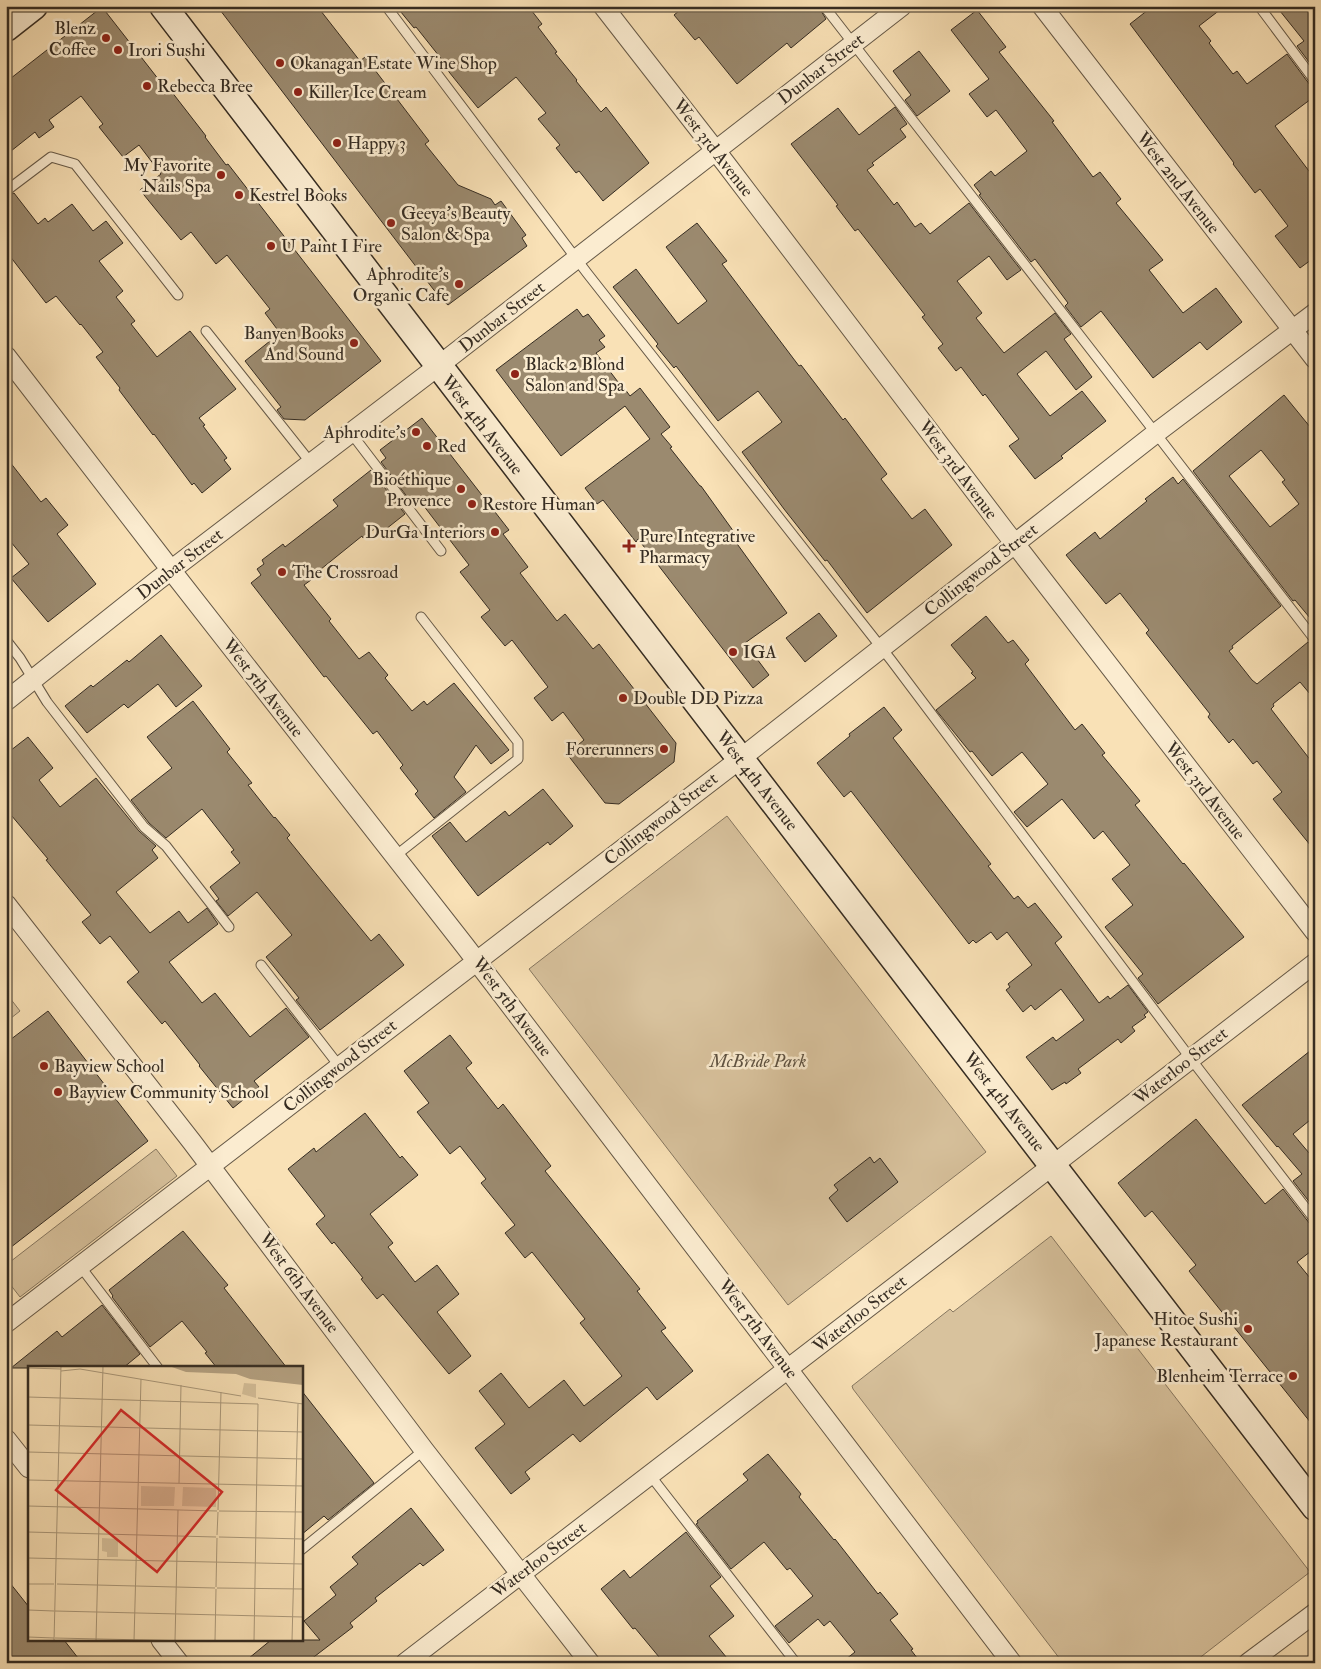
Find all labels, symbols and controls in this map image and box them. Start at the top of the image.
place label: Blenz Coffee [49,17,96,61]
street label: Dunbar Street [773,28,869,110]
marker: Blenz Coffee [100,32,112,44]
place label: Irori Sushi [128,39,206,62]
marker: Irori Sushi [112,44,124,56]
place label: Okanagan Estate Wine Shop [290,52,497,75]
marker: Okanagan Estate Wine Shop [274,57,286,69]
place label: Rebecca Bree [157,75,253,98]
marker: Rebecca Bree [141,80,153,92]
place label: Killer Ice Cream [308,81,427,104]
marker: Killer Ice Cream [292,86,304,98]
street label: West 3rd Avenue [667,94,759,202]
street label: West 2nd Avenue [1130,127,1225,239]
place label: Happy 3 [347,132,406,155]
marker: Happy 3 [331,137,343,149]
place label: My Favorite Nails Spa [123,154,212,198]
marker: My Favorite Nails Spa [215,169,227,181]
place label: Kestrel Books [249,184,347,207]
marker: Kestrel Books [233,189,245,201]
place label: Geeya's Beauty Salon & Spa [401,202,511,246]
marker: Geeya's Beauty Salon & Spa [385,217,397,229]
place label: U Paint I Fire [281,235,383,258]
marker: U Paint I Fire [265,240,277,252]
place label: Aphrodite's Organic Cafe [353,263,449,307]
street label: Dunbar Street [454,276,550,358]
marker: Aphrodite's Organic Cafe [453,278,465,290]
place label: Banyen Books And Sound [244,322,344,366]
marker: Banyen Books And Sound [348,337,360,349]
place label: Black 2 Blond Salon and Spa [525,353,625,397]
marker: Black 2 Blond Salon and Spa [509,368,521,380]
street label: West 4th Avenue [435,369,529,480]
street label: West 3rd Avenue [913,415,1003,525]
place label: Aphrodite's [322,421,406,444]
marker: Aphrodite's [410,426,422,438]
place label: Red [437,435,466,458]
marker: Red [421,440,433,452]
place label: Bioéthique Provence [372,468,451,512]
marker: Bioéthique Provence [455,483,467,495]
place label: Restore Human [482,493,595,516]
marker: Restore Human [466,498,478,510]
street label: Collingwood Street [919,518,1043,622]
place label: DurGa Interiors [365,521,485,544]
street label: Dunbar Street [132,523,228,605]
place label: Pure Integrative Pharmacy [639,525,756,569]
marker: DurGa Interiors [489,526,501,538]
marker: Pure Integrative Pharmacy [623,540,635,552]
place label: The Crossroad [292,561,398,584]
marker: The Crossroad [276,566,288,578]
street label: West 5th Avenue [217,633,309,742]
place label: IGA [743,641,777,664]
marker: IGA [727,646,739,658]
place label: Double DD Pizza [633,687,764,710]
marker: Double DD Pizza [617,692,629,704]
street label: West 4th Avenue [710,725,804,836]
street label: West 3rd Avenue [1159,737,1251,845]
place label: Forerunners [565,738,654,761]
marker: Forerunners [658,743,670,755]
street label: Collingwood Street [599,767,723,871]
street label: West 5th Avenue [466,952,557,1062]
street label: Collingwood Street [278,1014,402,1118]
street label: Waterloo Street [1129,1022,1233,1111]
street label: West 4th Avenue [957,1046,1051,1157]
park label: McBride Park [709,1050,806,1073]
place label: Bayview School [54,1055,165,1078]
marker: Bayview School [38,1060,50,1072]
place label: Bayview Community School [68,1081,269,1104]
marker: Bayview Community School [52,1086,64,1098]
street label: West 6th Avenue [253,1227,345,1338]
street label: Waterloo Street [808,1270,912,1359]
street label: West 5th Avenue [712,1274,803,1384]
place label: Hitoe Sushi Japanese Restaurant [1094,1308,1238,1352]
marker: Hitoe Sushi Japanese Restaurant [1242,1323,1254,1335]
place label: Blenheim Terrace [1156,1365,1283,1388]
inset map [28,1366,302,1642]
marker: Blenheim Terrace [1287,1370,1299,1382]
street label: Waterloo Street [486,1517,591,1604]

